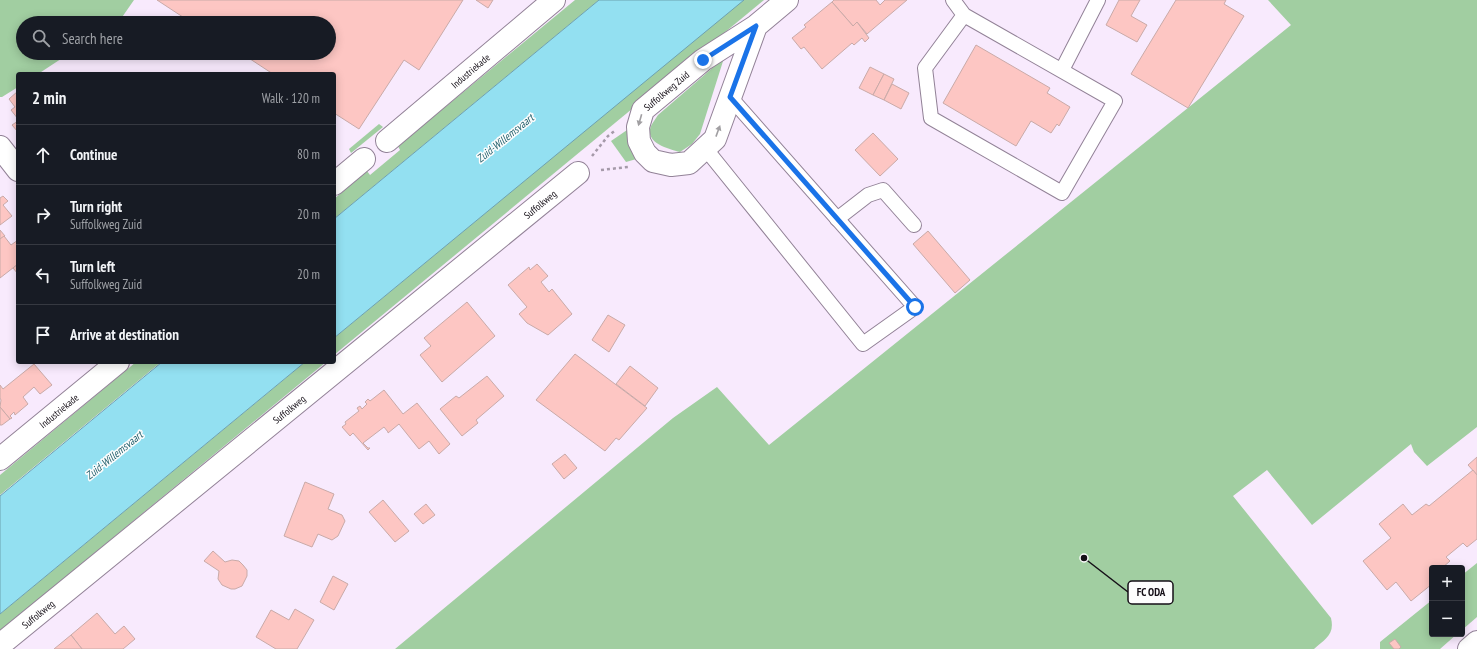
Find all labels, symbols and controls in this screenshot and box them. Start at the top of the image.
search box [16,16,336,60]
icon: search [30,27,52,49]
text: Search here [62,29,123,48]
street label: Industriekade [448,51,493,91]
route end [694,51,712,69]
street label: Suffolkweg Zuid [641,68,692,114]
text: 2 min [32,87,66,109]
text: Walk · 120 m [262,90,320,107]
water label: Zuid-Willemsvaart [474,109,538,165]
one-way arrow [637,114,643,126]
one-way arrow [715,124,721,136]
icon: ahead [32,144,54,166]
text: Continue [70,145,117,164]
text: 80 m [297,146,320,163]
street label: Suffolkweg [521,187,559,222]
text: Turn right [70,197,122,216]
icon: right [32,204,54,226]
text: 20 m [297,206,320,223]
text: Suffolkweg Zuid [70,216,142,233]
text: Turn left [70,257,115,276]
icon: left [32,264,54,286]
text: 20 m [297,266,320,283]
text: Suffolkweg Zuid [70,276,142,293]
route start [906,298,924,316]
icon: arrive [32,324,54,346]
text: Arrive at destination [70,325,179,344]
street label: Industriekade [37,391,81,431]
street label: Suffolkweg [270,392,308,427]
water label: Zuid-Willemsvaart [83,426,147,482]
map controls [1429,565,1465,637]
button: + [1429,565,1465,601]
callout: FC ODA [1128,581,1173,604]
text: FC ODA [1137,585,1166,599]
street label: Suffolkweg [19,597,57,632]
button: − [1429,601,1465,637]

